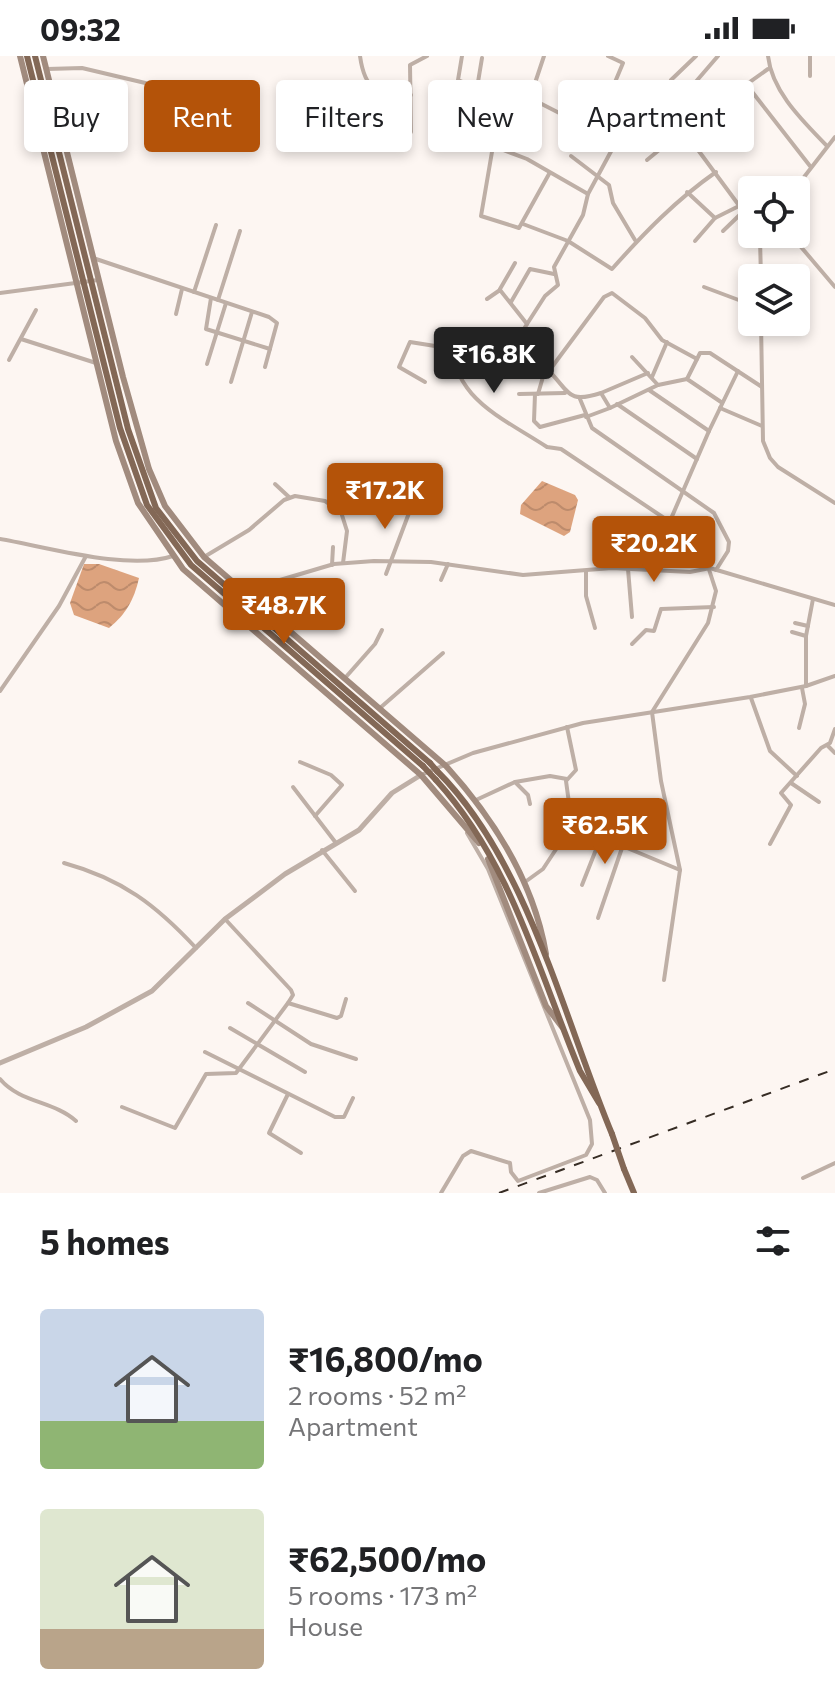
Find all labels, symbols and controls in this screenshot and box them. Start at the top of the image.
text: 09:32 [40,10,121,47]
chip: Buy [24,80,128,152]
chip: Rent [144,80,260,152]
chip: Filters [276,80,412,152]
chip: New [428,80,542,152]
chip: Apartment [558,80,754,152]
map controls [738,176,810,336]
button: locate [738,176,810,248]
button: layers [738,264,810,336]
pin: ₹16.8K [429,327,559,395]
text: ₹16.8K [452,337,536,368]
pin: ₹17.2K [320,463,450,531]
text: ₹17.2K [345,473,425,504]
pin: ₹20.2K [589,516,719,584]
text: ₹20.2K [610,526,698,557]
pin: ₹48.7K [219,578,349,646]
text: ₹48.7K [241,588,327,619]
pin: ₹62.5K [540,798,670,866]
text: ₹62.5K [562,808,648,839]
icon: filters [751,1219,795,1263]
text: 5 homes [40,1220,170,1262]
text: ₹16,800/mo [288,1337,483,1379]
icon: home [104,1341,200,1437]
text: 2 rooms · 52 m² [288,1379,466,1410]
text: Apartment [288,1410,418,1441]
text: ₹62,500/mo [288,1537,486,1579]
icon: home [104,1541,200,1637]
text: 5 rooms · 173 m² [288,1579,477,1610]
text: House [288,1610,363,1641]

